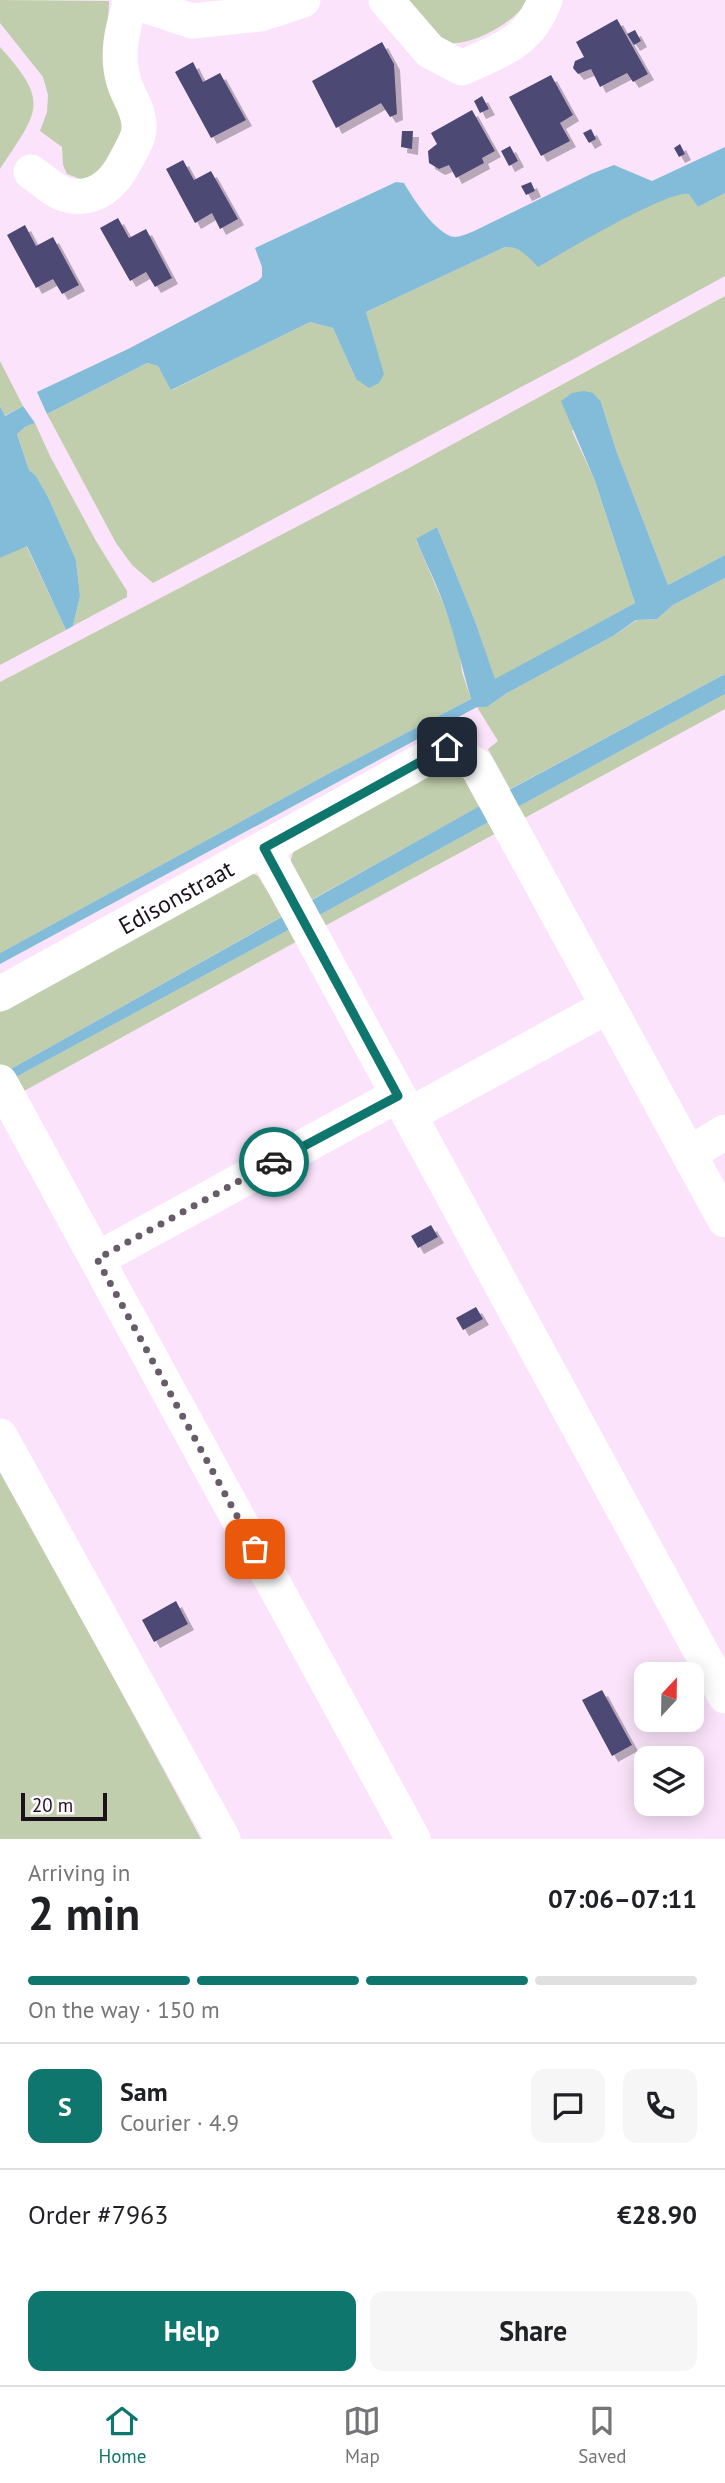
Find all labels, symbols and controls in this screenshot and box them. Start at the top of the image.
pin [417,717,477,777]
icon: home [428,728,466,766]
street label: Edisonstraat [113,853,239,941]
courier [239,1127,309,1197]
icon: car [255,1143,293,1181]
pin [225,1519,285,1579]
icon: bag [236,1530,274,1568]
north arrow [634,1662,704,1732]
map controls [634,1662,704,1816]
button: layers [634,1746,704,1816]
scale bar [21,1790,107,1822]
text: 20 m [32,1793,73,1817]
text: Arriving in [28,1858,130,1887]
text: 07:06–07:11 [548,1882,697,1915]
text: 2 min [28,1883,140,1943]
text: On the way · 150 m [28,1995,220,2024]
button: chat [531,2069,605,2143]
button: phone [623,2069,697,2143]
text: Sam [120,2075,168,2108]
text: S [58,2090,72,2123]
text: Courier · 4.9 [120,2108,239,2137]
text: Order #7963 [28,2198,168,2231]
text: €28.90 [617,2198,697,2231]
button: Help [28,2291,356,2371]
button: Share [370,2291,697,2371]
tab: Home [98,2402,146,2468]
tab: Map [343,2402,381,2468]
tab: Saved [578,2402,627,2468]

